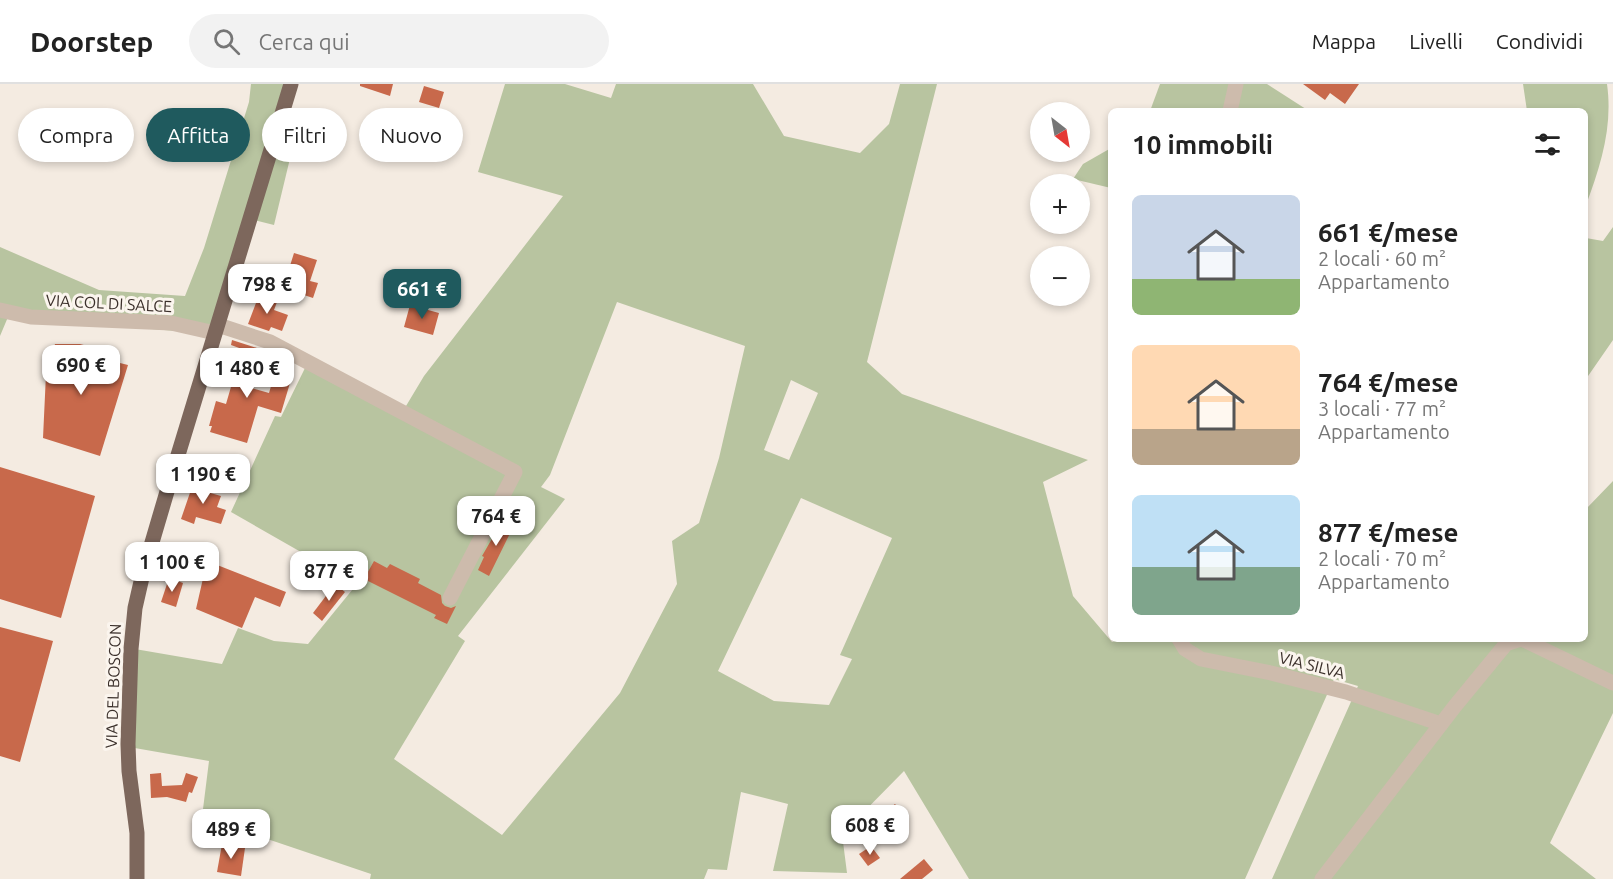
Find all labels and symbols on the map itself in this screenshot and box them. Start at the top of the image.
north arrow [1030,102,1090,162]
pin: 798 € [225,264,309,315]
pin: 661 € [380,269,464,320]
street label: VIA COL DI SALCE [45,291,173,315]
pin: 690 € [39,345,123,396]
pin: 1 480 € [192,348,302,399]
pin: 1 190 € [148,454,258,505]
pin: 764 € [454,496,538,547]
pin: 1 100 € [117,542,227,593]
pin: 877 € [287,551,371,602]
street label: VIA DEL BOSCON [102,623,124,749]
street label: VIA SILVA [1277,648,1347,682]
pin: 608 € [828,805,912,856]
pin: 489 € [189,809,273,860]

